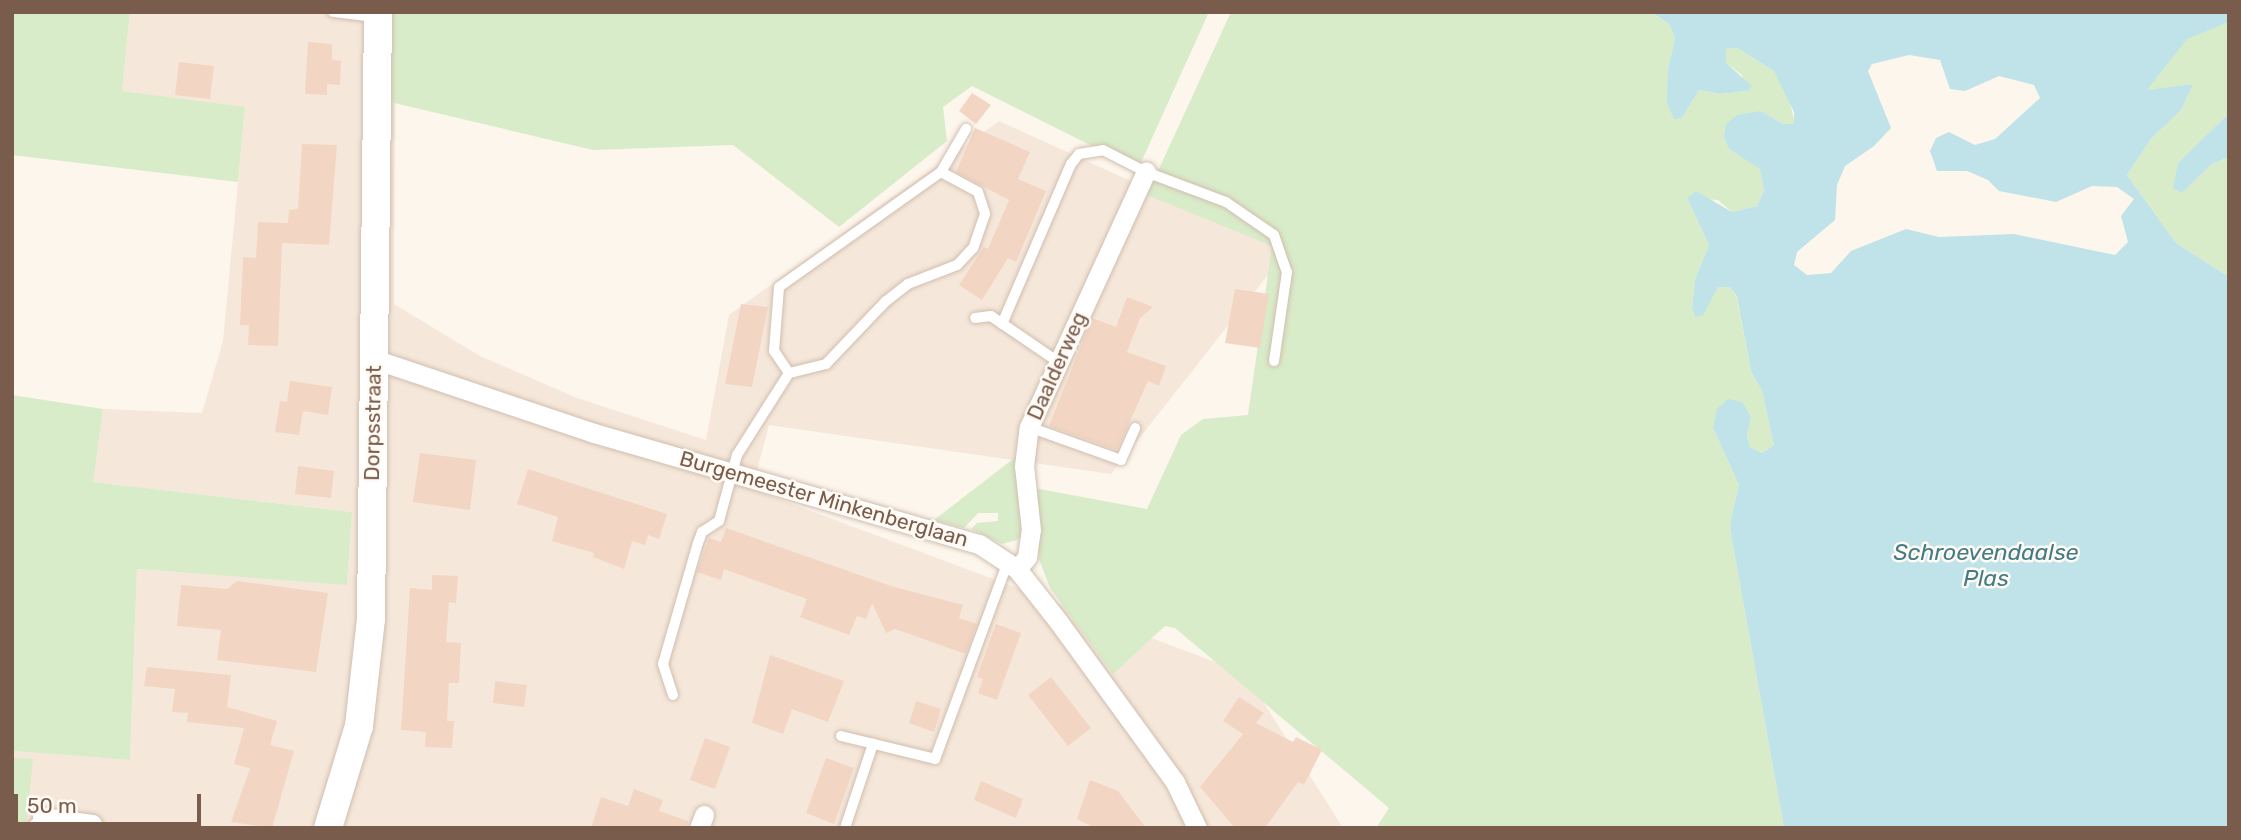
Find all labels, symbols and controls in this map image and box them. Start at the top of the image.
street label: Daalderweg [1022,308,1092,424]
street label: Dorpsstraat [359,365,387,481]
street label: Burgemeester Minkenberglaan [677,446,971,552]
water label: Schroevendaalse Plas [1894,538,2078,592]
scale bar [18,780,205,824]
text: 50 m [27,793,77,818]

